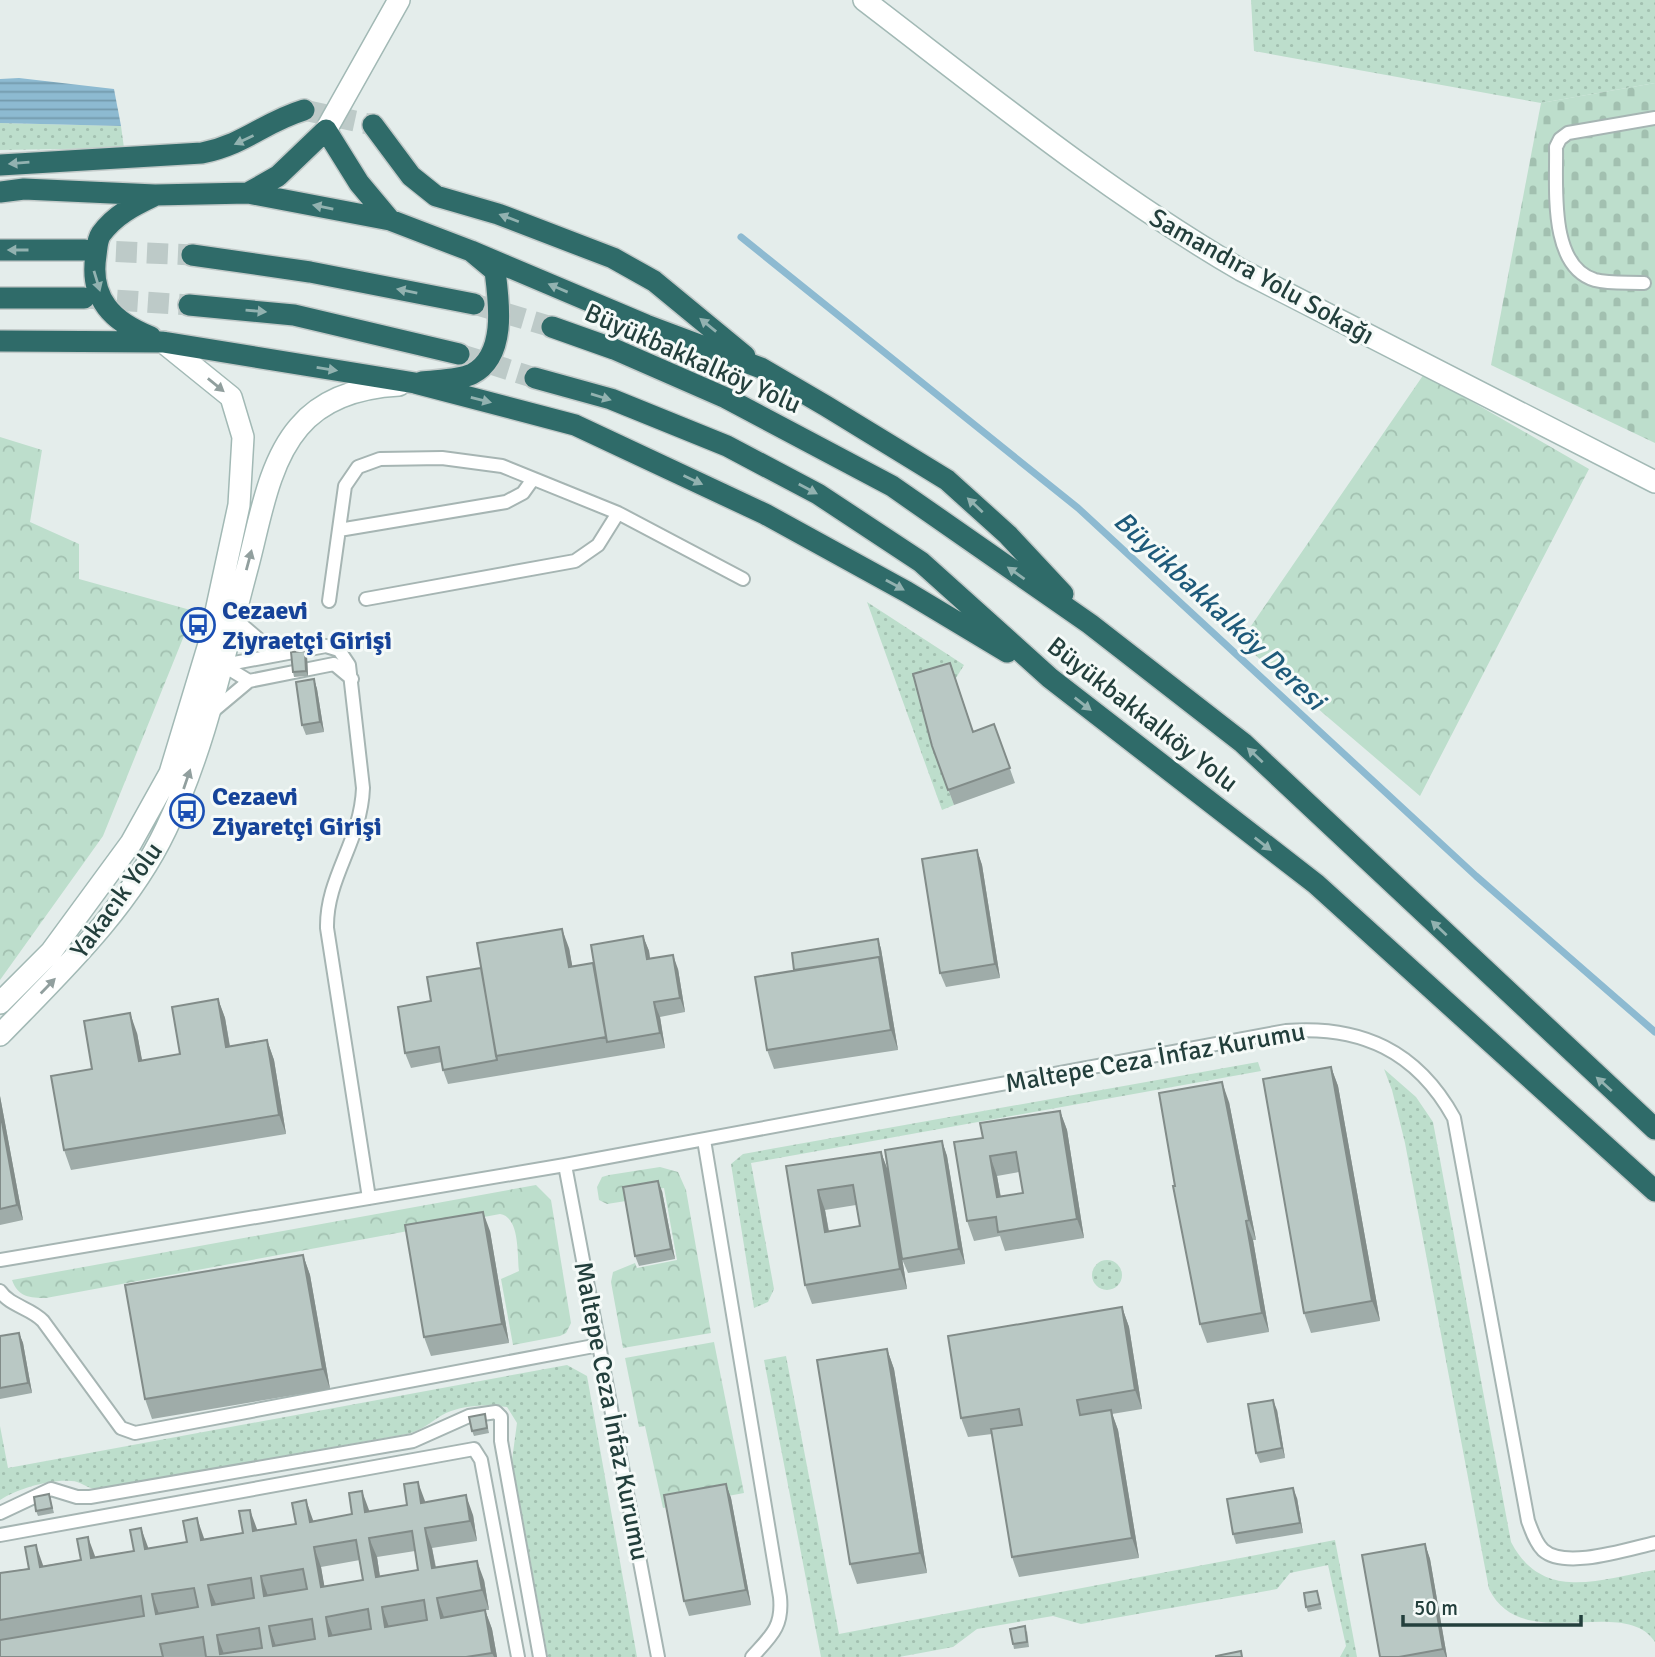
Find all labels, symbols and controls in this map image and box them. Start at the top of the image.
one-way arrow [234,134,254,146]
one-way arrow [8,158,30,169]
one-way arrow [312,202,334,213]
street label: Samandıra Yolu Sokağı [1144,202,1379,352]
one-way arrow [499,213,520,224]
one-way arrow [7,244,29,256]
one-way arrow [92,271,102,292]
one-way arrow [548,282,568,294]
one-way arrow [396,285,418,296]
street label: Büyükbakkalköy Yolu [580,297,806,421]
one-way arrow [246,306,268,317]
one-way arrow [699,318,716,333]
one-way arrow [316,364,338,375]
one-way arrow [207,377,225,391]
one-way arrow [591,392,612,402]
one-way arrow [471,396,492,406]
one-way arrow [683,474,703,486]
one-way arrow [799,483,818,495]
one-way arrow [966,497,983,513]
water label: Büyükbakkalköy Deresi [1106,504,1334,719]
one-way arrow [244,549,255,571]
one-way arrow [1007,566,1025,580]
one-way arrow [885,579,905,591]
place label: Cezaevi Ziyraetçi Girişi [222,595,392,657]
bus stop icon: Cezaevi Ziyraetçi Girişi [179,606,217,644]
street label: Büyükbakkalköy Yolu [1041,630,1244,799]
one-way arrow [1074,697,1092,712]
one-way arrow [1247,746,1264,763]
one-way arrow [182,768,193,789]
place label: Cezaevi Ziyaretçi Girişi [212,781,382,843]
bus stop icon: Cezaevi Ziyaretçi Girişi [168,792,206,830]
street label: Yakacık Yolu [64,836,170,965]
one-way arrow [1254,836,1272,850]
one-way arrow [1430,920,1447,936]
one-way arrow [39,977,56,994]
street label: Maltepe Ceza İnfaz Kurumu [1003,1016,1308,1100]
one-way arrow [1595,1076,1613,1092]
street label: Maltepe Ceza İnfaz Kurumu [566,1259,656,1563]
scale bar [1403,1584,1582,1628]
text: 50 m [1414,1595,1458,1621]

